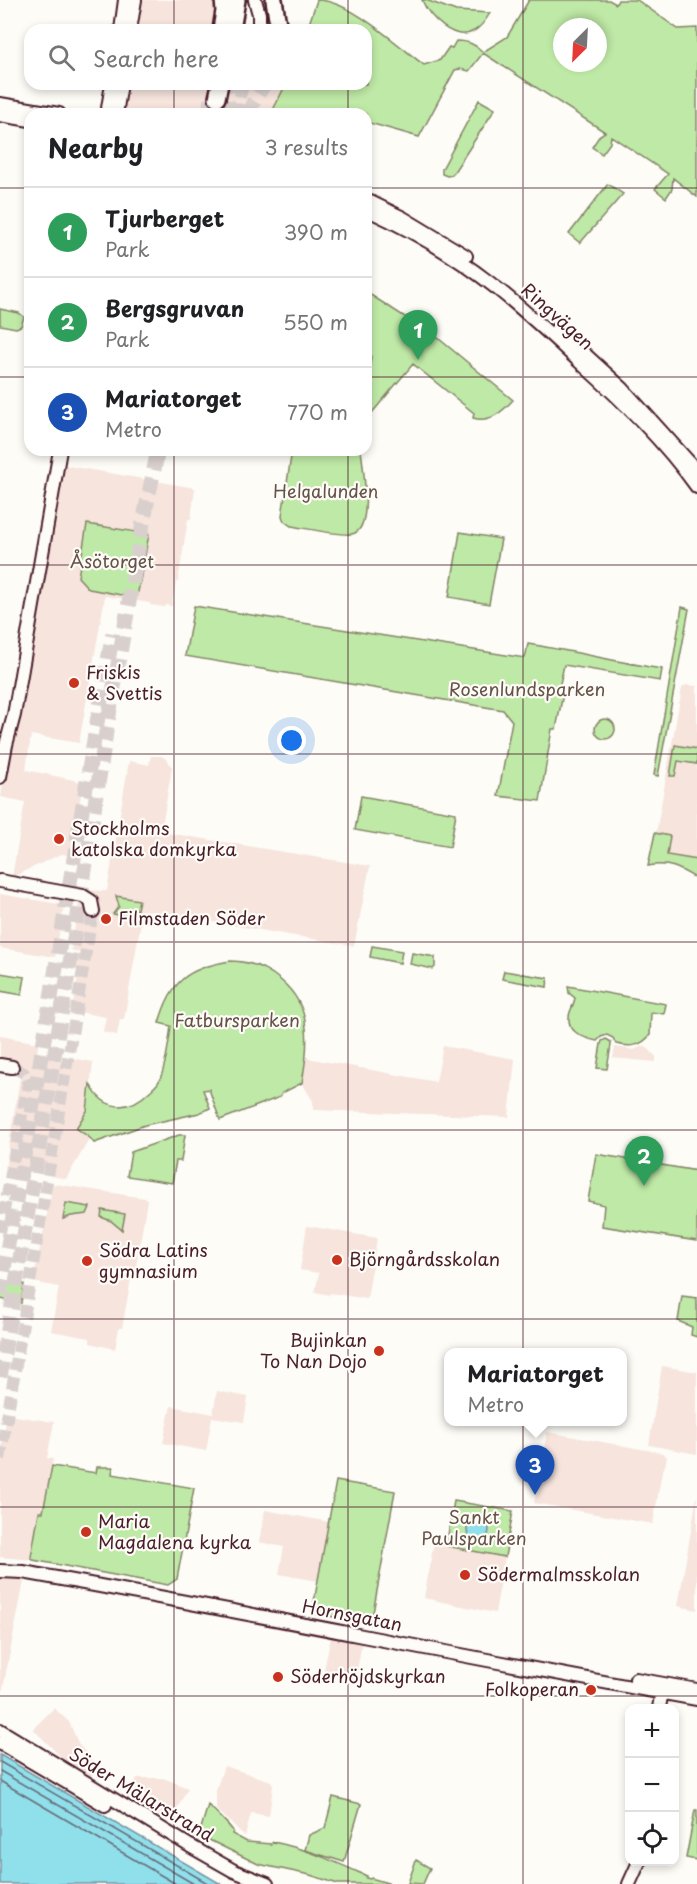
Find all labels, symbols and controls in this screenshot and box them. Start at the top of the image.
north arrow [553,18,607,72]
search box [24,24,372,90]
icon: search [45,41,78,74]
text: Search here [93,41,219,74]
text: Nearby [48,128,143,167]
text: 3 results [265,132,348,162]
text: Tjurberget [105,201,224,234]
text: 1 [63,217,72,247]
text: 390 m [284,217,348,247]
text: Park [105,234,150,264]
street label: Ringvägen [516,276,600,356]
text: Bergsgruvan [105,291,244,324]
text: 2 [60,307,75,337]
text: 550 m [283,307,348,337]
pin: 1 [398,310,438,360]
text: Park [105,324,150,354]
text: Mariatorget [105,381,242,414]
text: 3 [61,397,74,427]
text: 770 m [287,397,348,427]
text: Metro [105,414,162,444]
park label: Helgalunden [273,477,379,504]
park label: Åsötorget [70,547,154,574]
place label: Friskis & Svettis [86,658,162,706]
park label: Rosenlundsparken [449,675,605,702]
marker: Friskis & Svettis [67,676,81,690]
your location [277,726,306,755]
place label: Stockholms katolska domkyrka [71,814,237,862]
marker: Stockholms katolska domkyrka [52,832,66,846]
place label: Filmstaden Söder [118,904,266,931]
marker: Filmstaden Söder [99,912,113,926]
park label: Fatbursparken [174,1006,300,1033]
pin: 2 [624,1136,664,1186]
place label: Södra Latins gymnasium [99,1236,208,1284]
place label: Björngårdsskolan [349,1245,500,1272]
marker: Björngårdsskolan [330,1253,344,1267]
marker: Södra Latins gymnasium [80,1254,94,1268]
place label: Bujinkan To Nan Dojo [260,1326,367,1374]
marker: Bujinkan To Nan Dojo [372,1344,386,1358]
popup [444,1348,627,1426]
text: Mariatorget [467,1356,604,1389]
text: Metro [467,1389,524,1419]
pin: 3 [516,1446,554,1495]
park label: Sankt Paulsparken [421,1503,527,1551]
place label: Maria Magdalena kyrka [98,1507,252,1555]
marker: Maria Magdalena kyrka [79,1525,93,1539]
place label: Södermalmsskolan [477,1560,640,1587]
marker: Södermalmsskolan [458,1568,472,1582]
street label: Hornsgatan [300,1592,405,1637]
place label: Söderhöjdskyrkan [290,1662,446,1689]
marker: Söderhöjdskyrkan [271,1670,285,1684]
place label: Folkoperan [485,1675,579,1702]
marker: Folkoperan [584,1683,598,1697]
map controls [625,1704,679,1866]
button: + [625,1704,679,1758]
street label: Söder Mälarstrand [64,1740,219,1848]
button: − [625,1758,679,1812]
button: locate [625,1812,679,1866]

